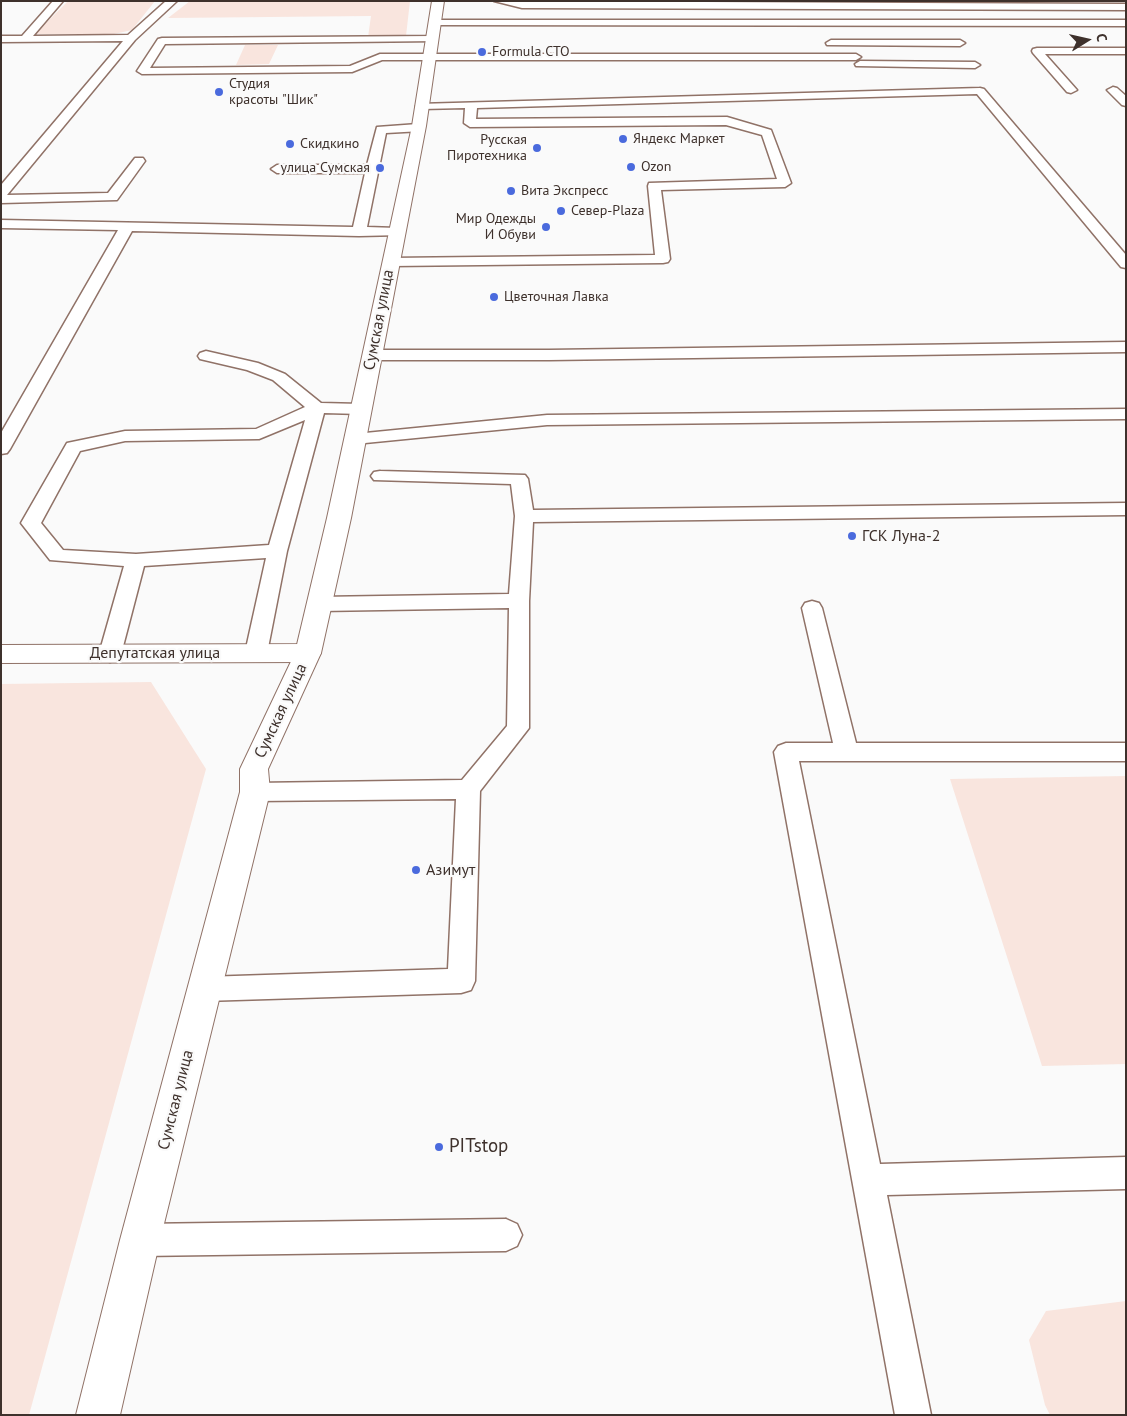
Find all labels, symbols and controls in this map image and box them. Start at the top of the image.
north arrow [1062,15,1112,65]
text: С [1092,32,1111,43]
place label: Formula СТО [492,44,570,60]
marker: Formula СТО [476,46,488,58]
place label: Студия красоты "Шик" [229,76,318,108]
marker: Студия красоты "Шик" [213,86,225,98]
place label: Яндекс Маркет [633,131,725,147]
place label: Русская Пиротехника [447,132,527,164]
marker: Яндекс Маркет [617,133,629,145]
place label: Скидкино [300,136,359,152]
marker: Скидкино [284,138,296,150]
marker: Русская Пиротехника [531,142,543,154]
place label: Ozon [641,159,671,175]
place label: улица Сумская [281,160,370,176]
marker: Ozon [625,161,637,173]
marker: улица Сумская [374,162,386,174]
place label: Вита Экспресс [521,183,608,199]
marker: Вита Экспресс [505,185,517,197]
place label: Север-Plaza [571,203,644,219]
marker: Север-Plaza [555,205,567,217]
place label: Мир Одежды И Обуви [456,211,536,243]
marker: Мир Одежды И Обуви [540,221,552,233]
street label: Сумская улица [360,268,398,372]
place label: Цветочная Лавка [504,289,609,305]
marker: Цветочная Лавка [488,291,500,303]
place label: ГСК Луна-2 [862,526,940,546]
marker: ГСК Луна-2 [846,530,858,542]
street label: Депутатская улица [90,643,220,663]
street label: Сумская улица [251,661,311,761]
place label: Азимут [426,860,475,880]
marker: Азимут [410,864,422,876]
street label: Сумская улица [154,1048,198,1152]
place label: PITstop [449,1136,508,1158]
marker: PITstop [433,1141,445,1153]

